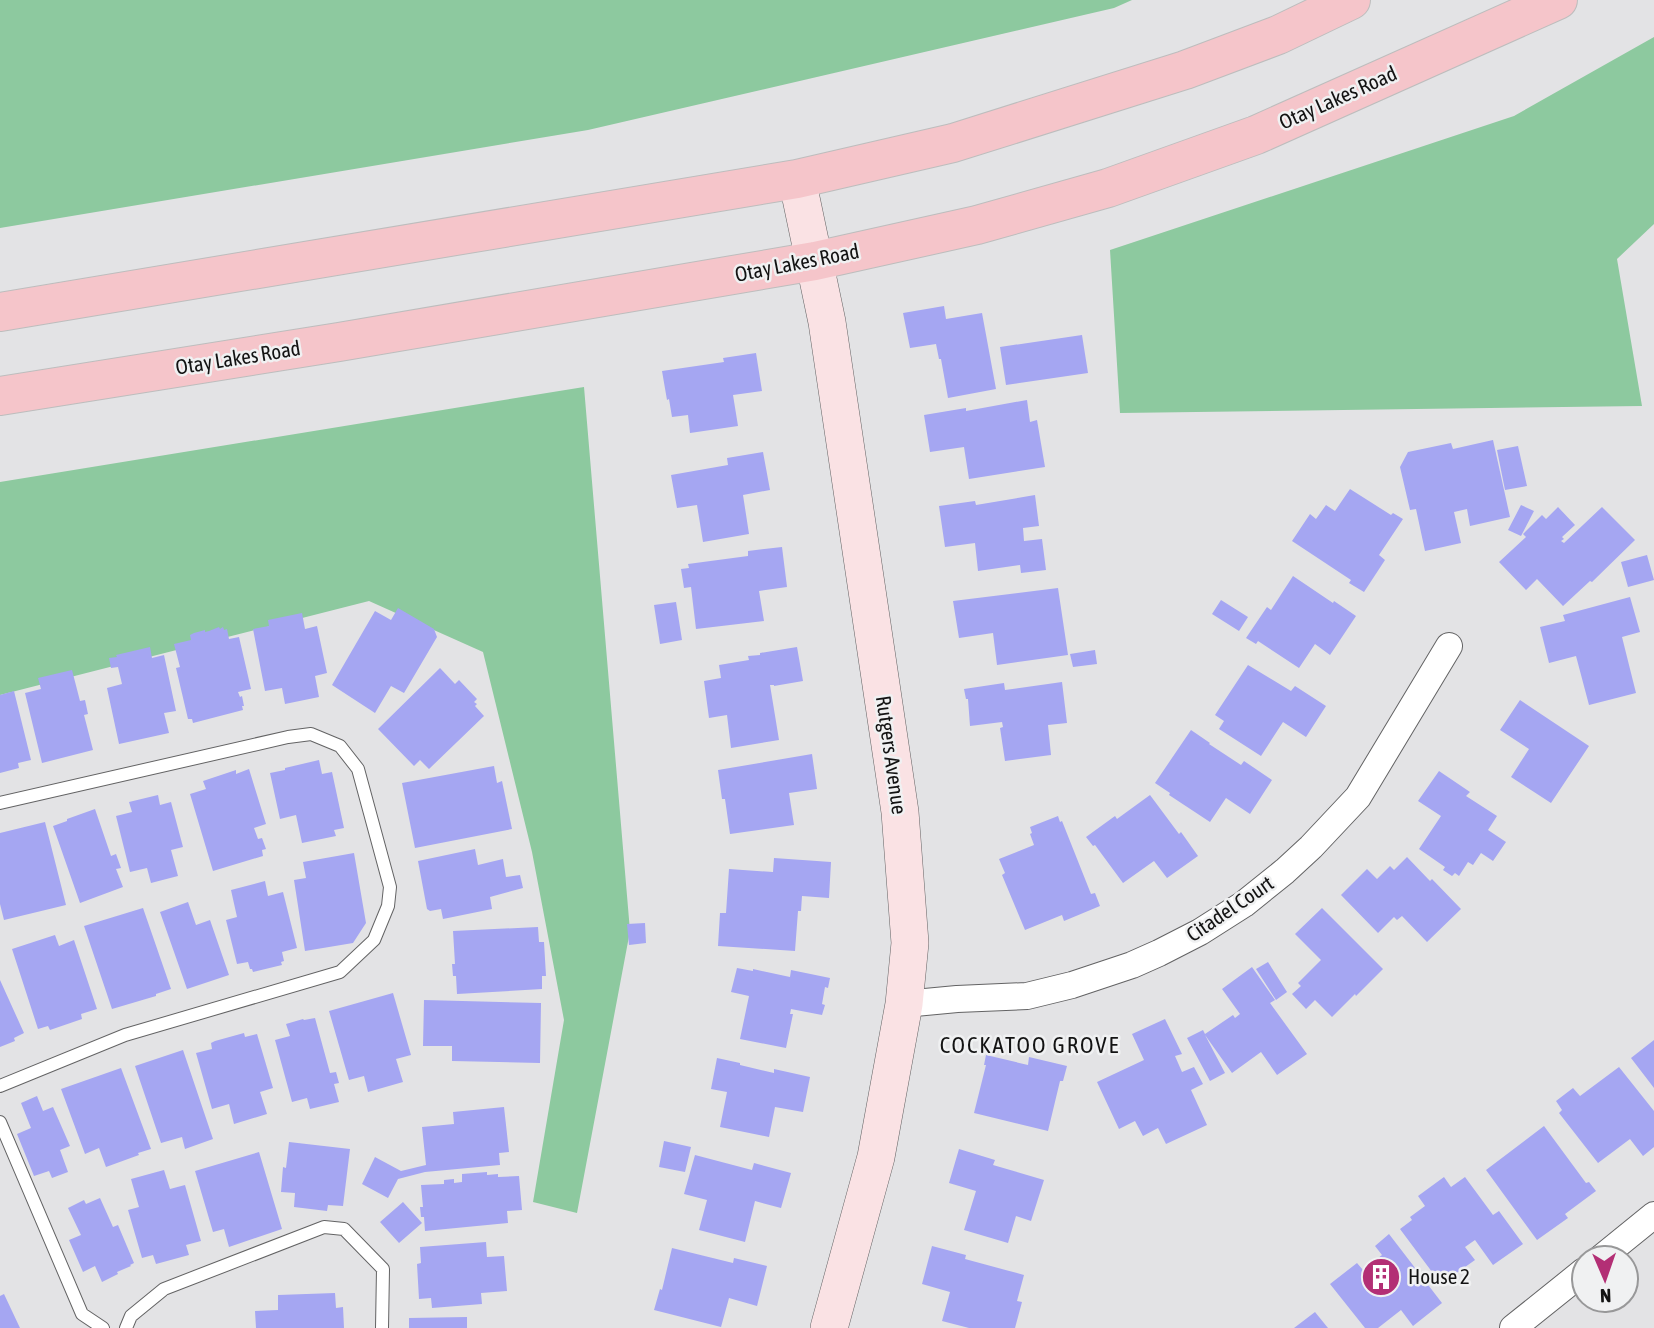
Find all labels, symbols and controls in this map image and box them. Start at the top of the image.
street label: Otay Lakes Road [1275,60,1400,134]
street label: Otay Lakes Road [733,238,861,286]
street label: Otay Lakes Road [174,335,302,379]
street label: Rutgers Avenue [872,694,912,816]
street label: Citadel Court [1181,870,1277,946]
district label: COCKATOO GROVE [940,1032,1120,1058]
north arrow [1570,1244,1640,1314]
building icon: House 2 [1360,1256,1402,1298]
place label: House 2 [1408,1264,1470,1288]
text: N [1600,1285,1612,1307]

